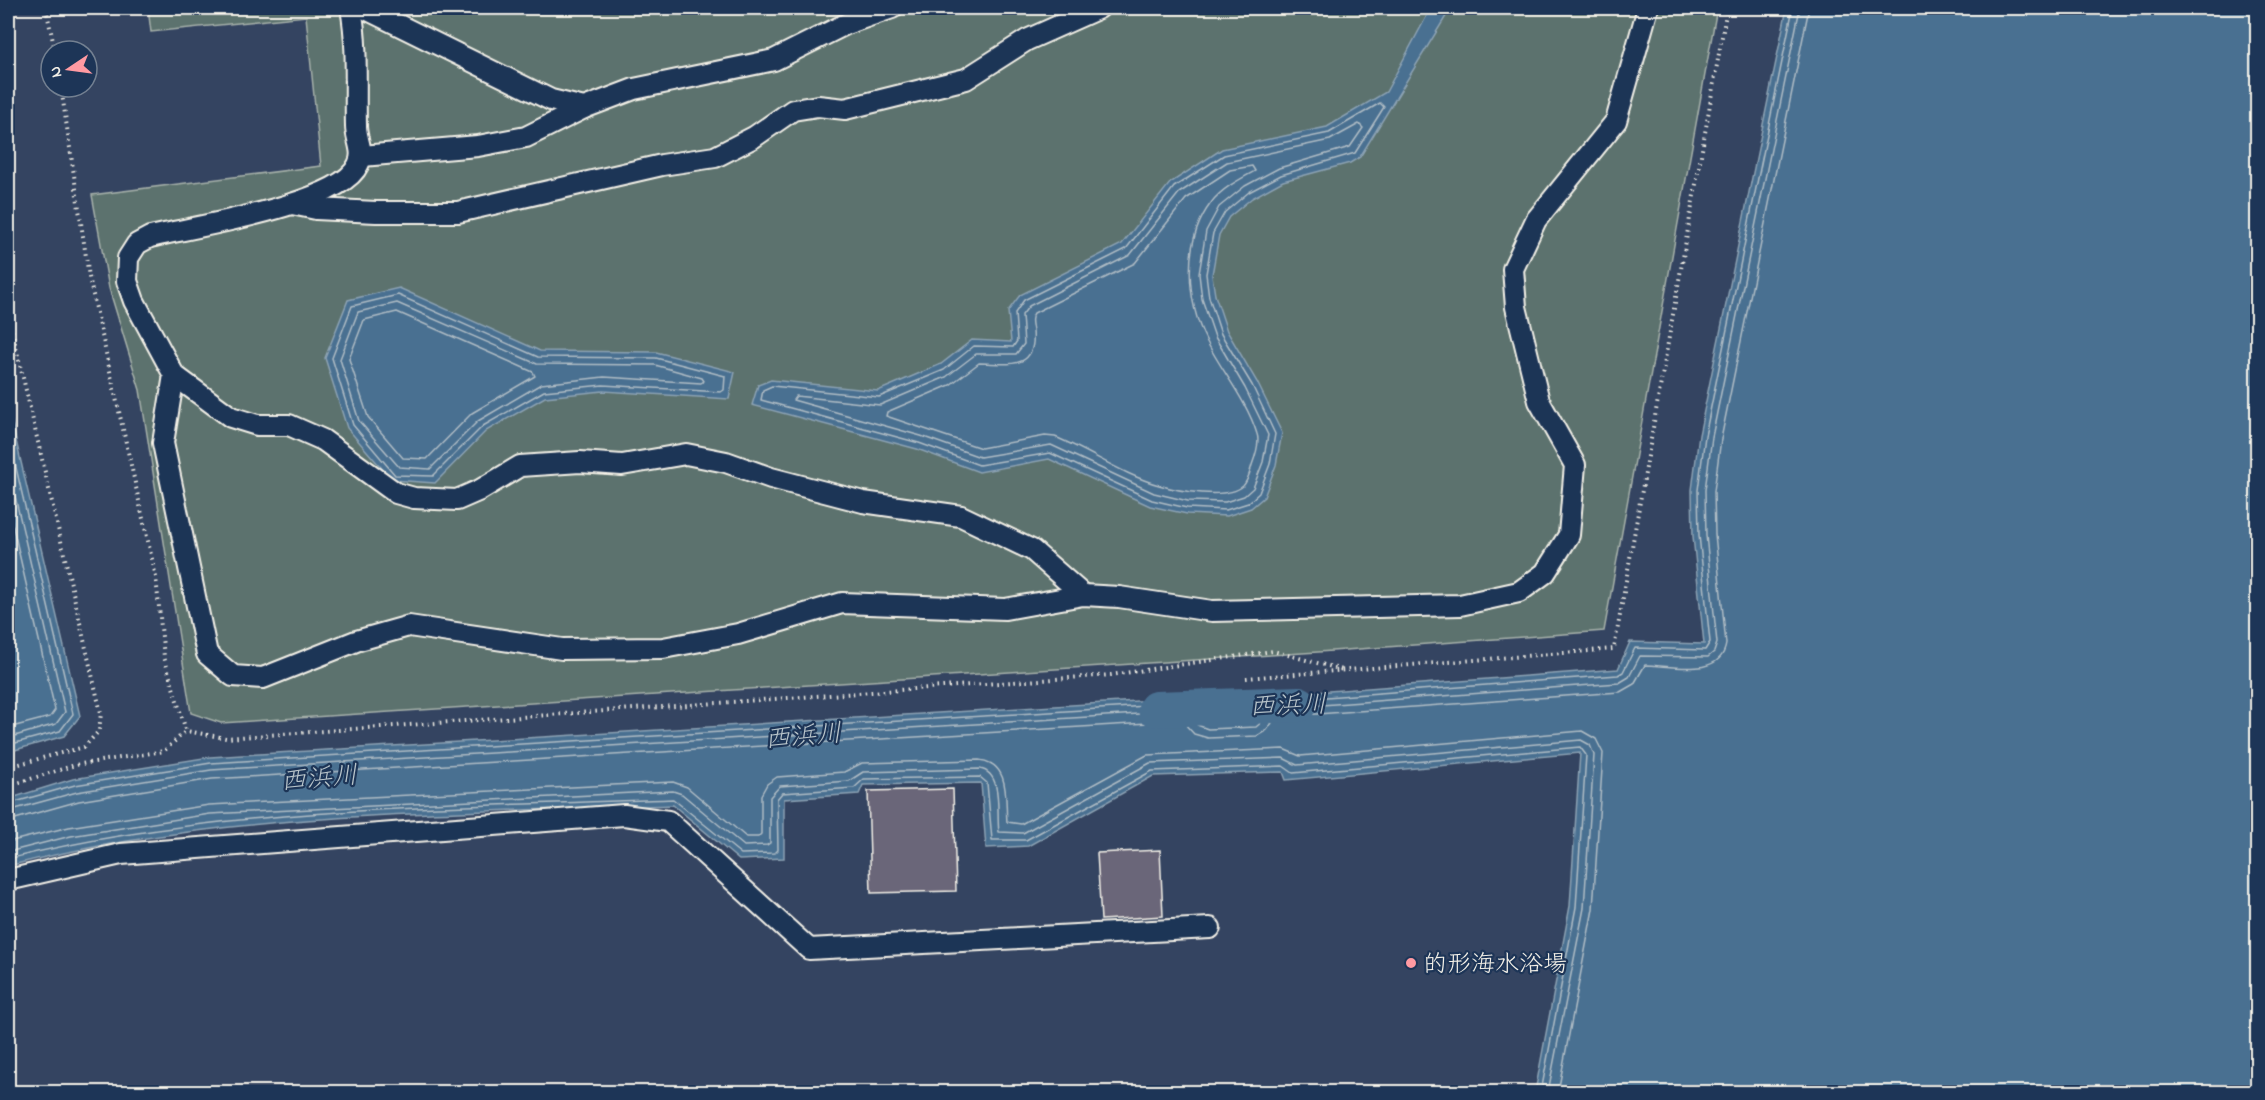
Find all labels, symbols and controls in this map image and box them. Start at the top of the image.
north arrow [39,39,99,99]
text: N [43,64,69,80]
water label: 西浜川 [1248,687,1328,727]
water label: 西浜川 [763,716,844,760]
water label: 西浜川 [279,758,360,802]
place label: 的形海水浴場 [1423,948,1567,983]
marker: 的形海水浴場 [1404,956,1418,970]

